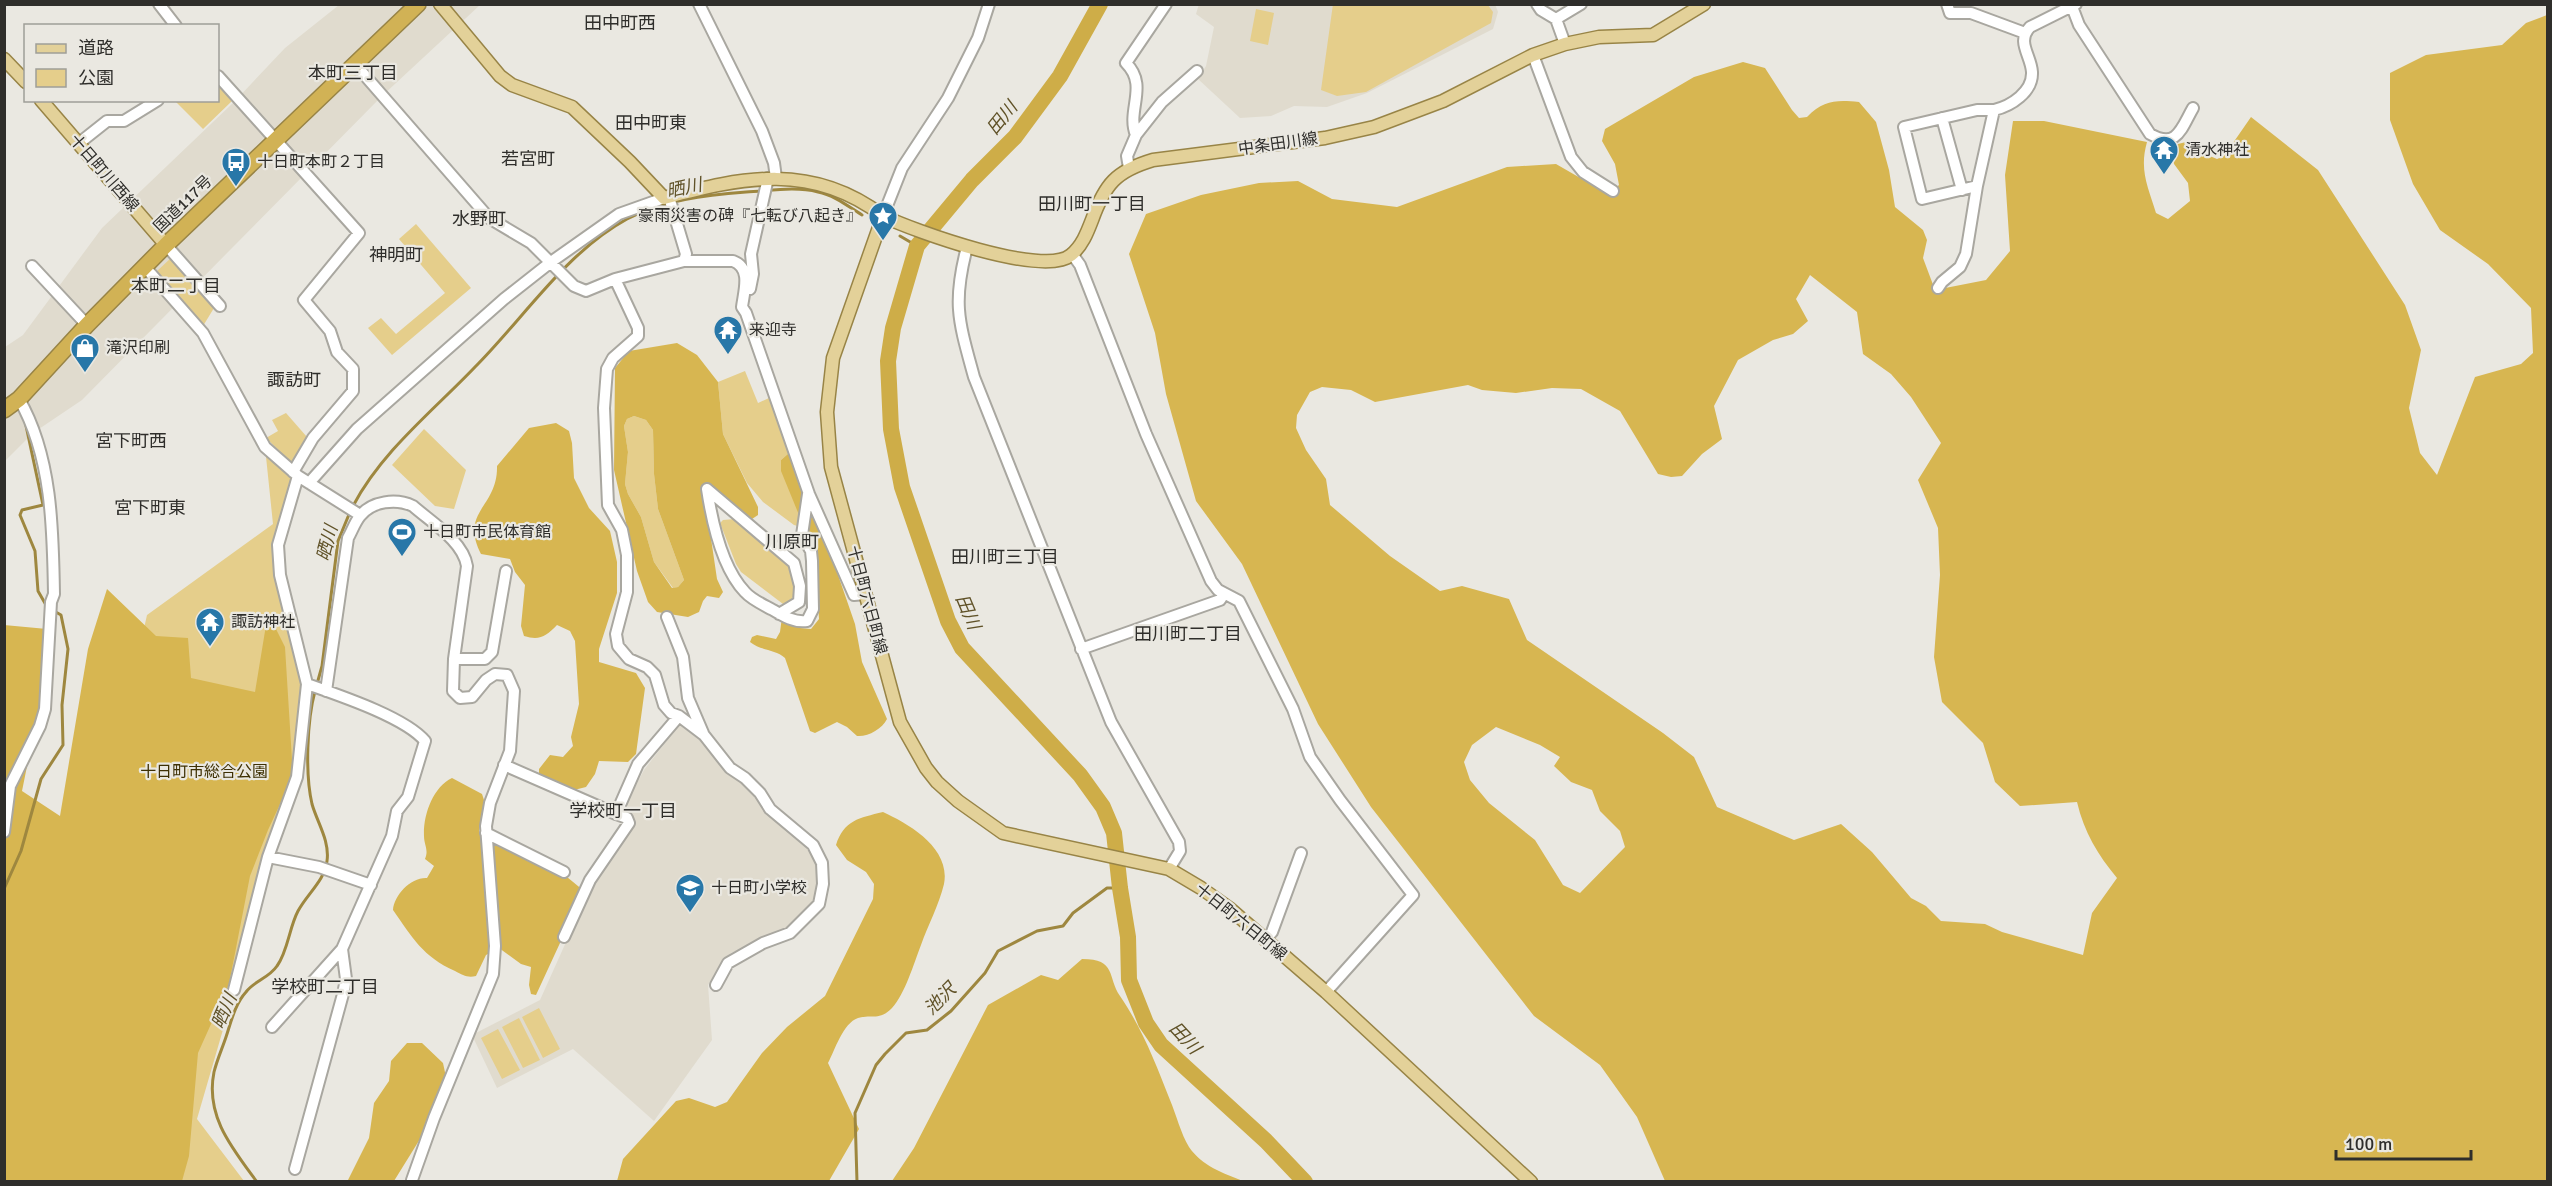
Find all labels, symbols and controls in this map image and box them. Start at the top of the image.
district label: 田中町西 [584,12,656,34]
legend [24,24,219,102]
text: 道路 [78,37,114,59]
district label: 本町三丁目 [308,62,398,84]
text: 公園 [78,67,114,89]
water label: 田川 [982,96,1023,139]
district label: 田中町東 [615,112,687,134]
street label: 中条田川線 [1237,129,1319,159]
street label: 十日町川西線 [65,130,143,216]
temple icon: 清水神社 [2148,134,2180,176]
place label: 清水神社 [2185,140,2249,160]
bus stop icon: 十日町本町２丁目 [220,146,252,188]
district label: 若宮町 [501,148,555,170]
place label: 十日町本町２丁目 [257,152,385,172]
street label: 国道117号 [149,171,217,237]
water label: 晒川 [664,173,706,203]
district label: 田川町一丁目 [1038,193,1146,215]
place icon: 豪雨災害の碑『七転び八起き』 [867,200,899,242]
place label: 豪雨災害の碑『七転び八起き』 [638,206,862,226]
district label: 水野町 [452,208,506,230]
district label: 神明町 [369,244,423,266]
district label: 本町二丁目 [131,275,221,297]
temple icon: 来迎寺 [712,314,744,356]
place label: 来迎寺 [749,320,797,340]
shop icon: 滝沢印刷 [69,332,101,374]
place label: 滝沢印刷 [106,338,170,358]
district label: 諏訪町 [267,369,321,391]
district label: 宮下町西 [95,430,167,452]
district label: 宮下町東 [114,497,186,519]
sports icon: 十日町市民体育館 [386,516,418,558]
water label: 晒川 [312,521,343,563]
place label: 十日町市民体育館 [423,522,551,542]
district label: 川原町 [765,531,819,553]
street label: 十日町六日町線 [843,543,891,657]
district label: 田川町三丁目 [951,546,1059,568]
water label: 田川 [951,591,986,635]
temple icon: 諏訪神社 [194,606,226,648]
place label: 諏訪神社 [231,612,295,632]
district label: 田川町二丁目 [1134,623,1242,645]
park label: 十日町市総合公園 [140,762,268,782]
district label: 学校町一丁目 [569,800,677,822]
school or university icon: 十日町小学校 [674,872,706,914]
place label: 十日町小学校 [711,878,807,898]
street label: 十日町六日町線 [1191,879,1291,965]
district label: 学校町二丁目 [271,976,379,998]
water label: 池沢 [919,977,962,1020]
water label: 晒川 [207,988,242,1032]
water label: 田川 [1165,1017,1207,1060]
scale bar [2336,1123,2471,1161]
text: 100 m [2345,1133,2392,1155]

